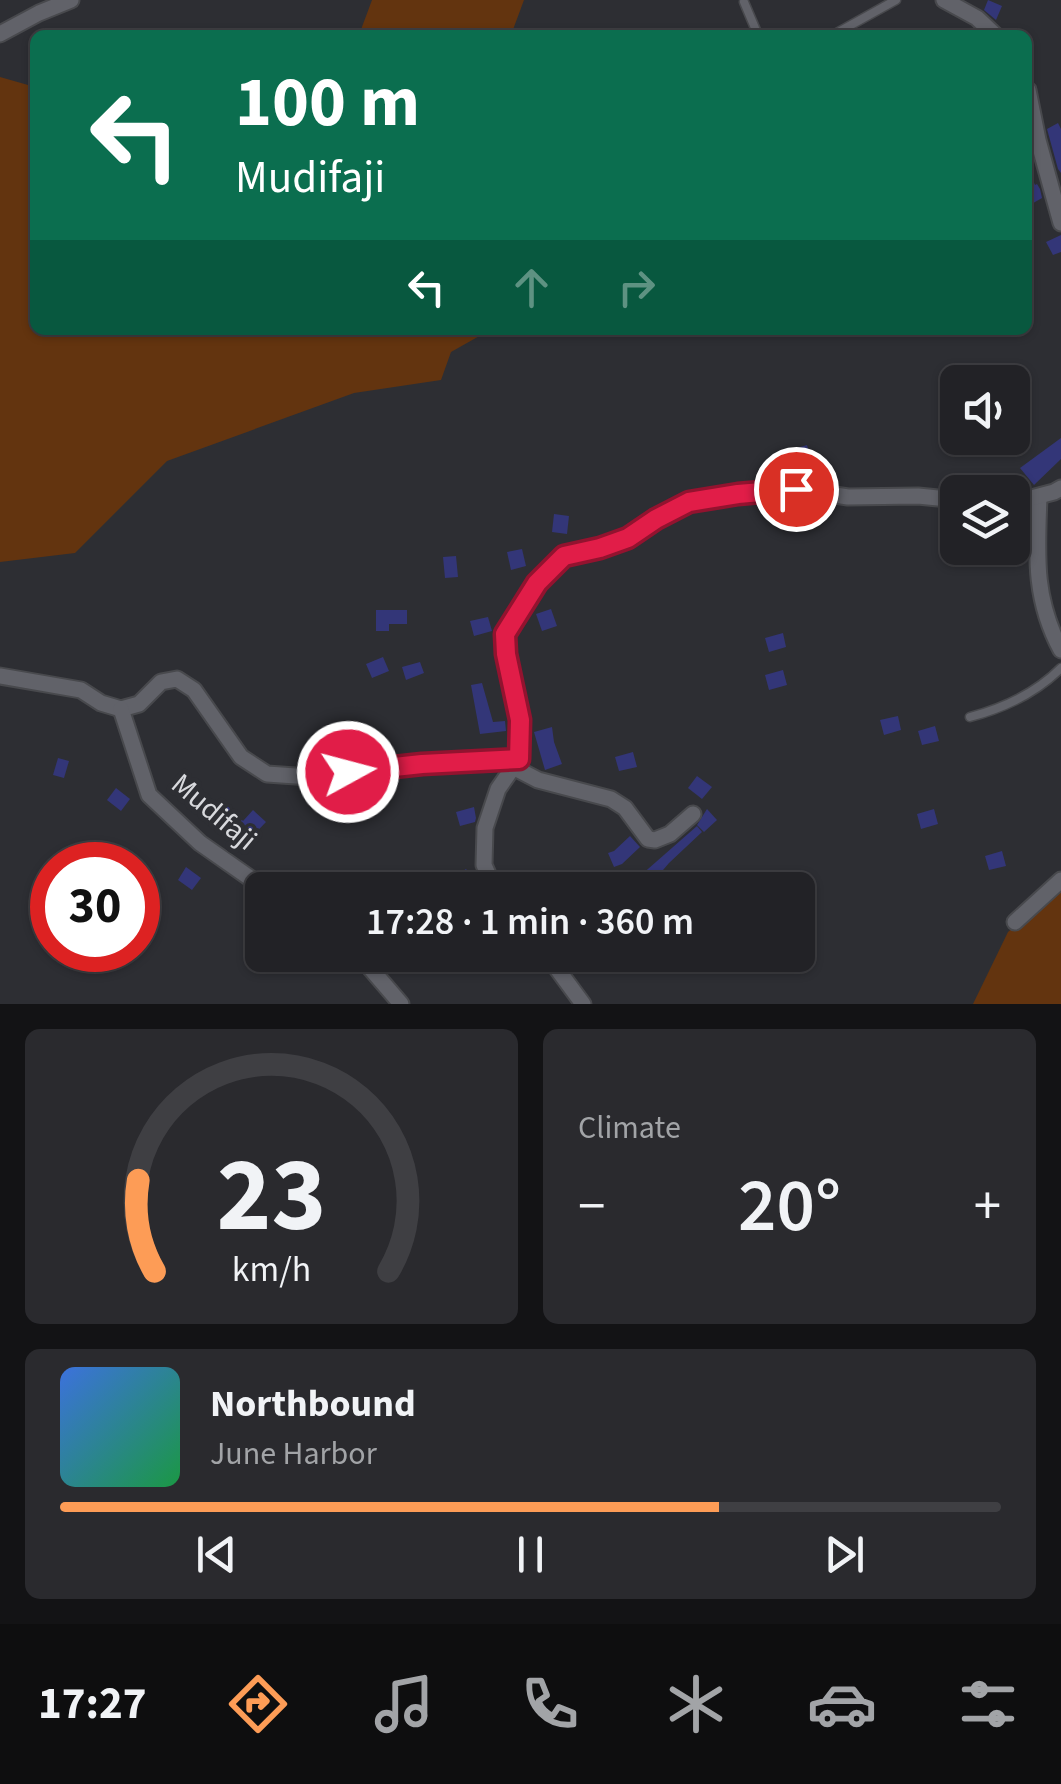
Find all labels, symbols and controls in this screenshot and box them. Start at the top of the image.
text: 100 m [235,53,420,153]
icon: left [70,70,200,200]
text: Mudifaji [235,146,385,210]
icon: left [399,260,454,315]
icon: ahead [504,260,559,315]
icon: right [609,260,664,315]
map controls [940,365,1030,565]
button: sound [940,365,1030,455]
pin [754,447,839,532]
icon: arrive [769,462,824,517]
button: layers [940,475,1030,565]
position arrow [296,720,400,824]
street label: Mudifaji [162,763,266,861]
speed limit sign: 30 [30,842,160,972]
text: 17:28 · 1 min · 360 m [366,895,694,949]
text: Climate [578,1105,681,1151]
text: 23 [217,1123,326,1271]
text: 20° [738,1153,841,1260]
text: − [578,1168,605,1246]
text: + [974,1168,1001,1246]
text: km/h [232,1244,311,1295]
text: Northbound [210,1377,416,1431]
text: June Harbor [210,1431,377,1477]
icon: previous [189,1527,244,1582]
icon: pause [503,1527,558,1582]
icon: next [817,1527,872,1582]
icon: directions [223,1669,293,1739]
icon: music [369,1669,439,1739]
icon: phone [515,1669,585,1739]
icon: climate [661,1669,731,1739]
icon: car [807,1669,877,1739]
icon: filters [953,1669,1023,1739]
text: 17:27 [38,1672,147,1736]

